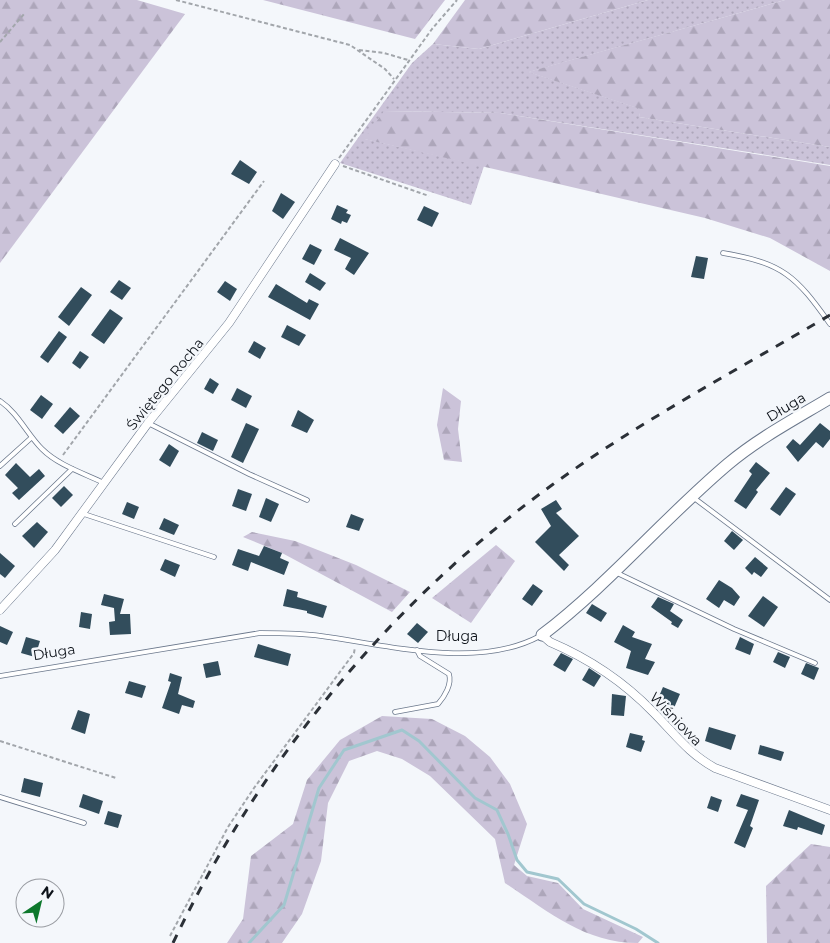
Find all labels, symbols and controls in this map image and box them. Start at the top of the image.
street label: Świętego Rocha [122,334,208,434]
street label: Długa [763,388,809,426]
street label: Długa [436,627,478,645]
street label: Długa [31,640,77,664]
street label: Wiśniowa [646,688,706,750]
north arrow [15,878,65,928]
text: N [38,882,57,903]

